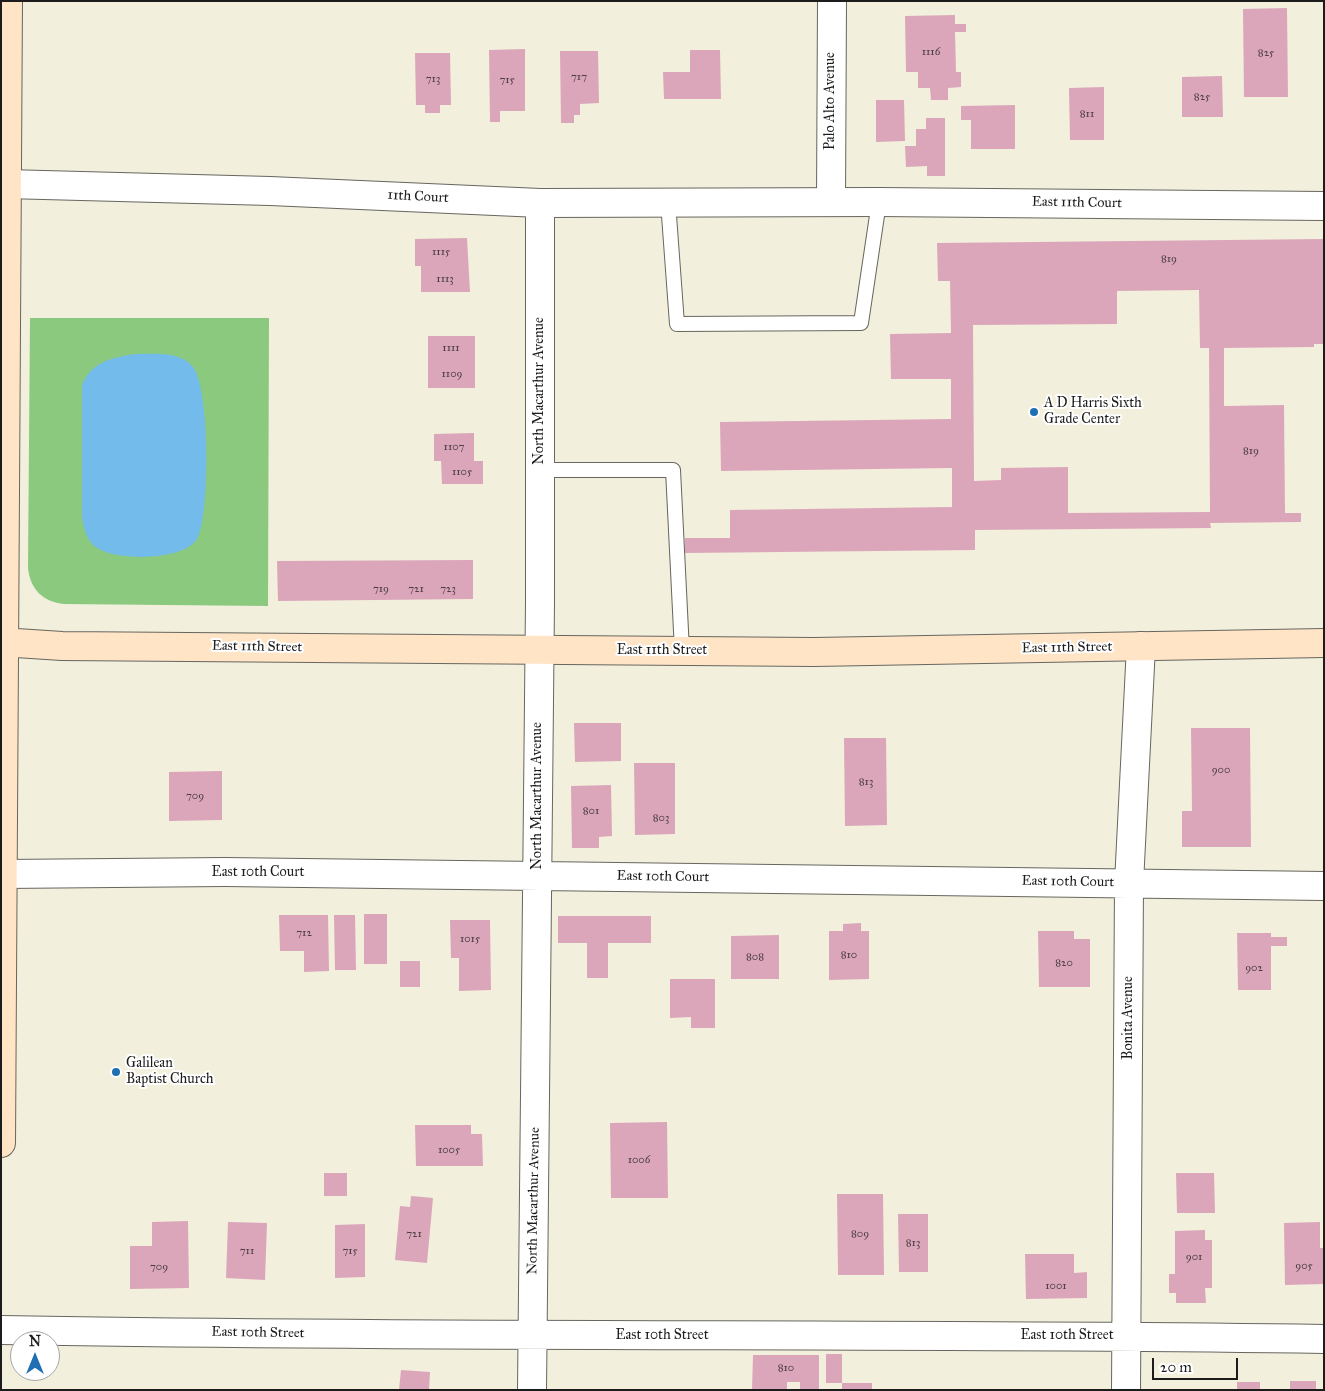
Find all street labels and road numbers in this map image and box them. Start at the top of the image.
street label: Palo Alto Avenue [823,52,839,150]
street label: 11th Court [387,187,449,207]
street label: East 11th Court [1032,194,1122,212]
street label: North Macarthur Avenue [532,317,548,465]
street label: East 11th Street [212,638,302,656]
street label: East 11th Street [1022,639,1112,657]
street label: East 11th Street [617,643,707,659]
street label: North Macarthur Avenue [530,722,546,870]
street label: East 10th Court [212,865,304,881]
street label: East 10th Court [616,868,710,886]
street label: East 10th Court [1021,873,1115,891]
street label: Bonita Avenue [1121,976,1137,1060]
street label: North Macarthur Avenue [524,1127,544,1275]
street label: East 10th Street [211,1324,305,1342]
street label: East 10th Street [615,1328,709,1344]
street label: East 10th Street [1020,1328,1114,1344]

